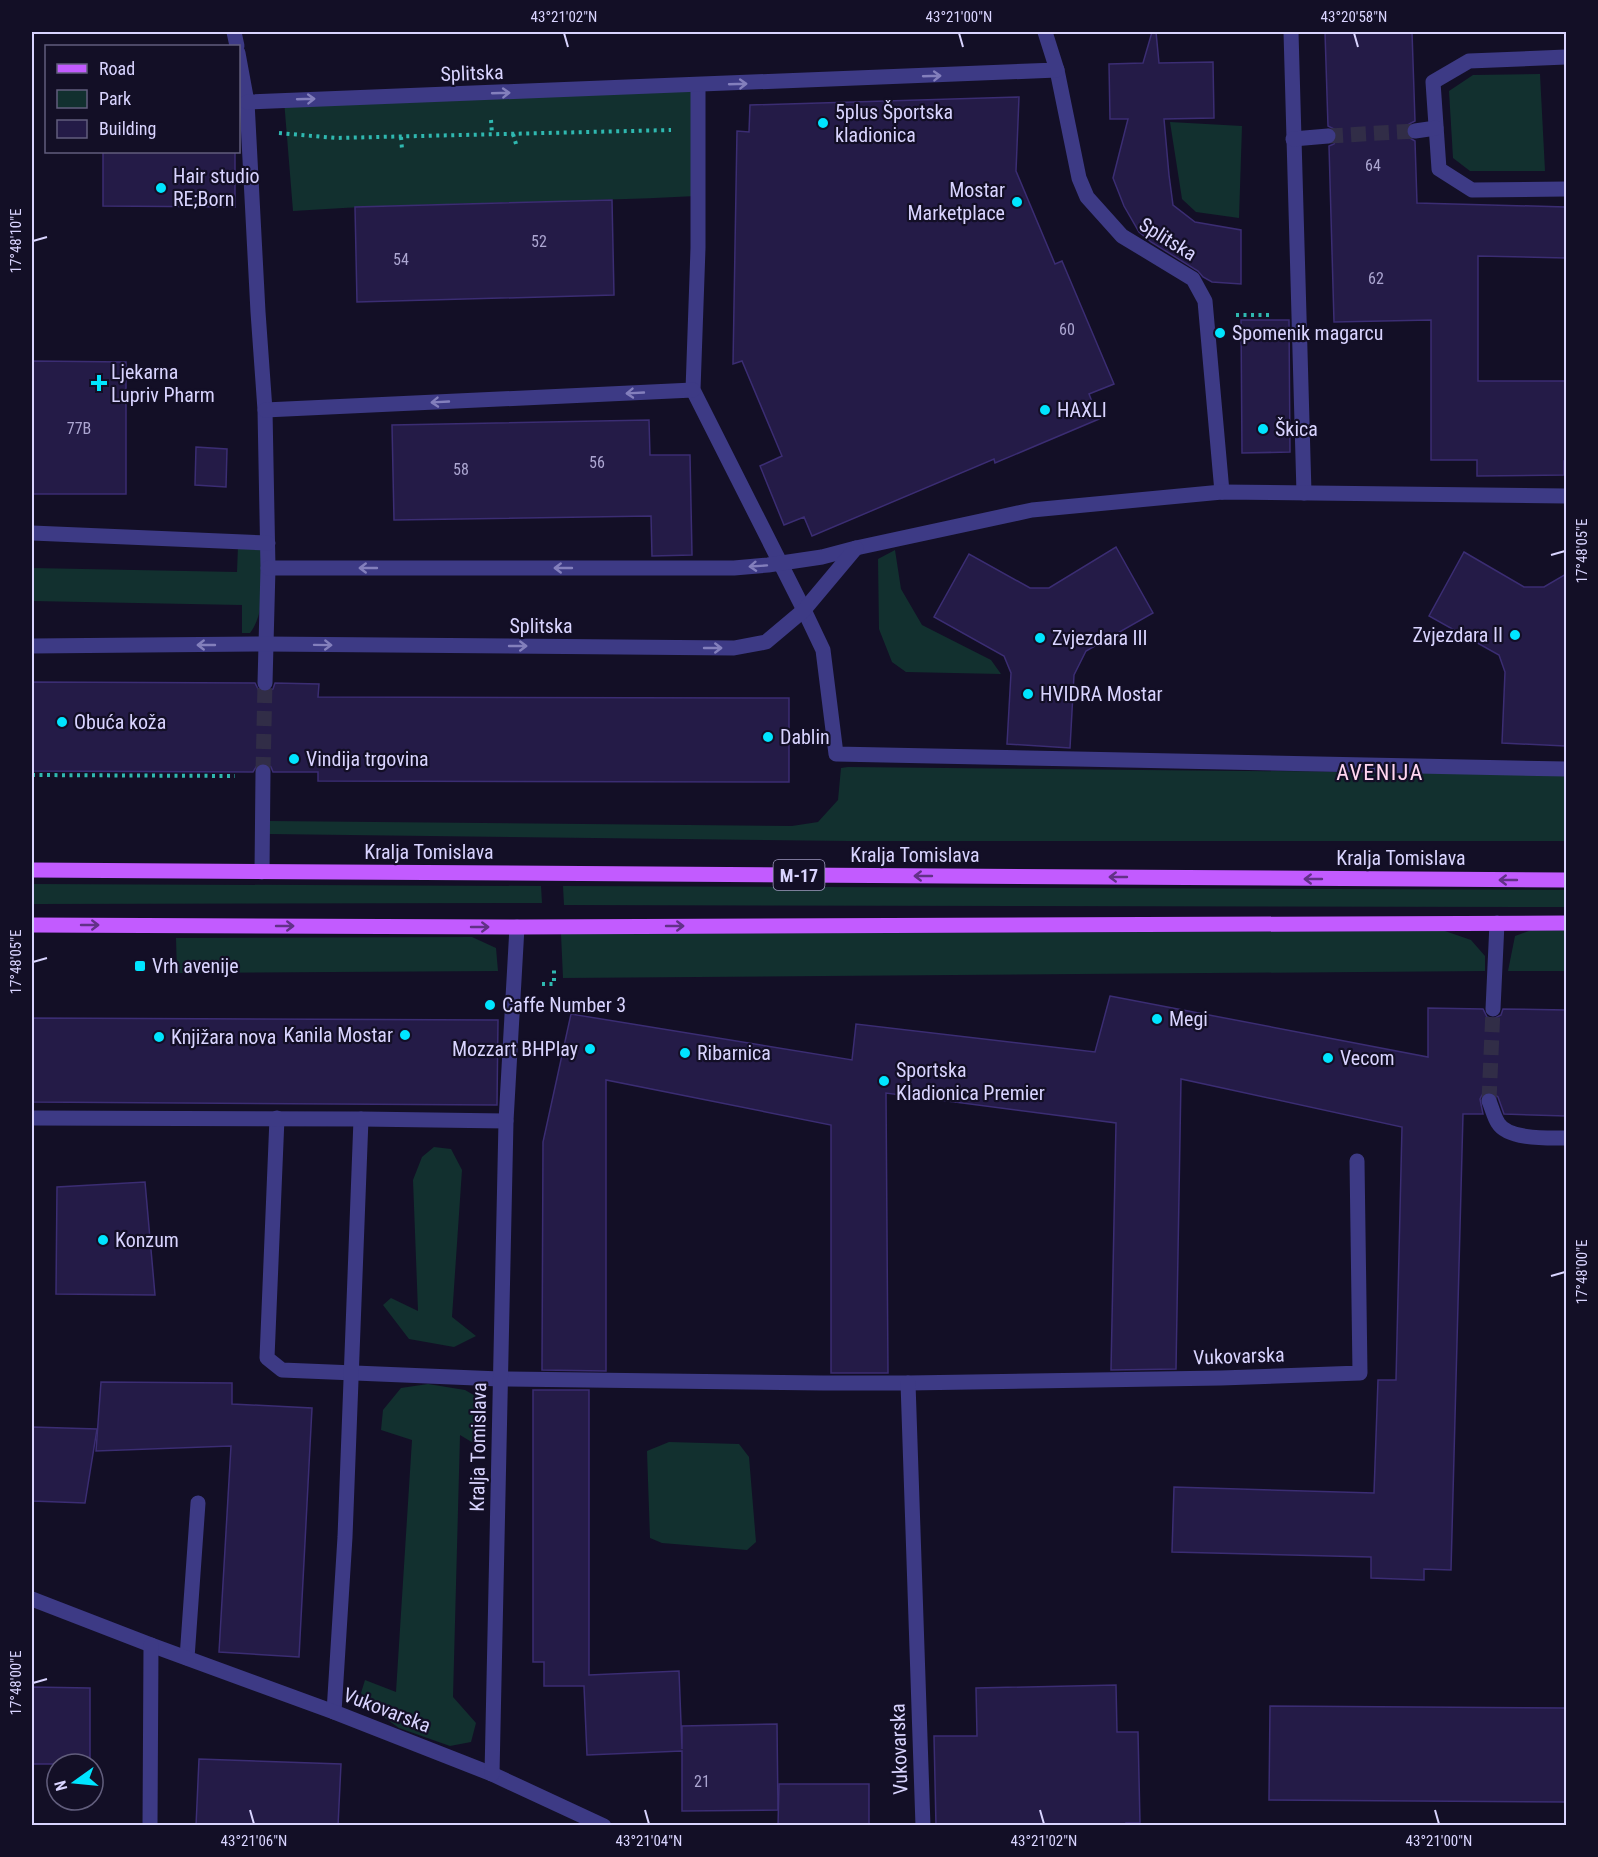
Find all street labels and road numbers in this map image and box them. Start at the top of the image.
street label: Splitska [440,60,504,86]
street label: Splitska [1135,212,1201,266]
street label: Splitska [509,614,573,638]
street label: Kralja Tomislava [364,840,494,864]
street label: Kralja Tomislava [850,843,980,867]
street label: Kralja Tomislava [1336,846,1466,870]
road number: M-17 [774,860,824,890]
street label: Vukovarska [1193,1342,1285,1370]
street label: Kralja Tomislava [465,1382,491,1512]
street label: Vukovarska [340,1682,434,1738]
street label: Vukovarska [885,1703,913,1795]

